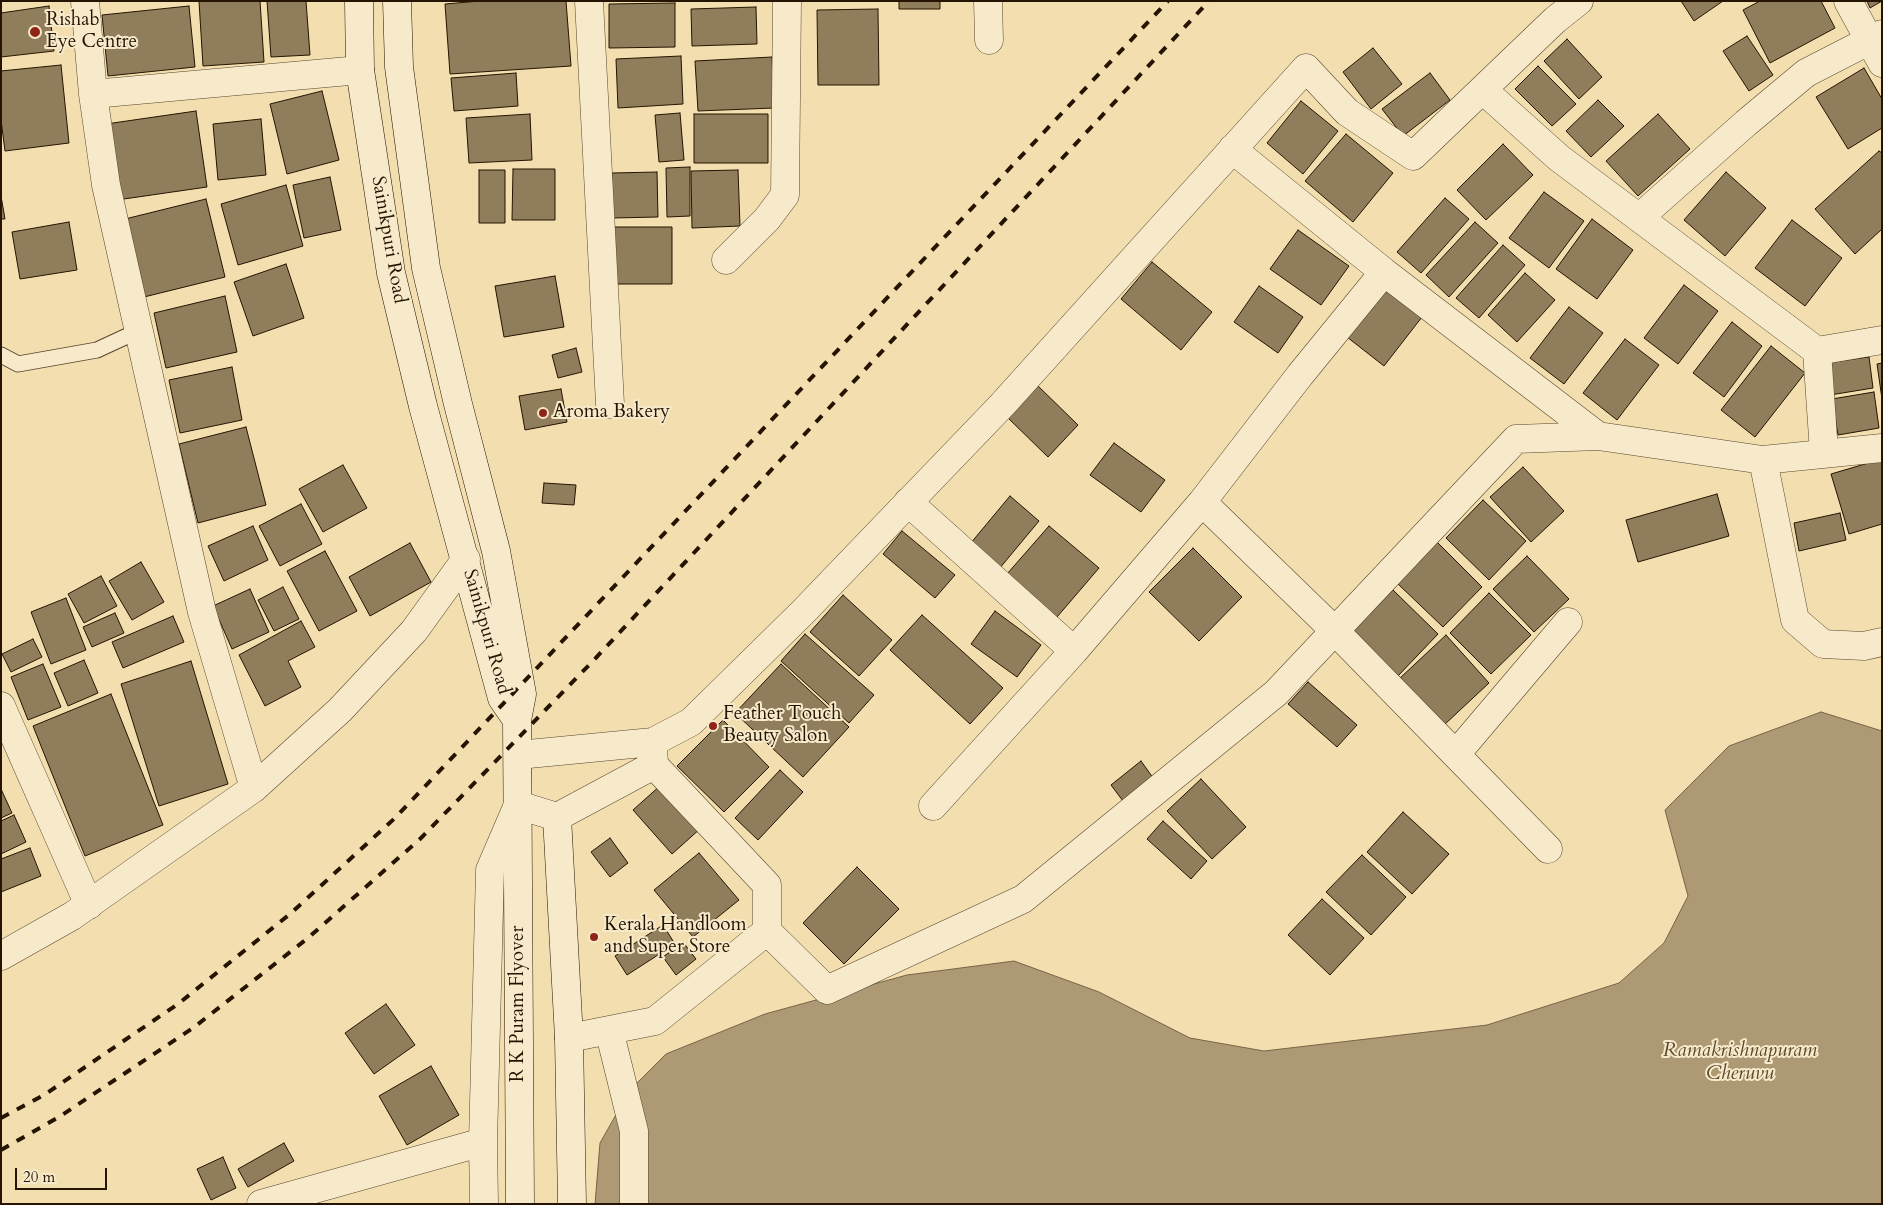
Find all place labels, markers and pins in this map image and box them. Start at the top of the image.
place label: Rishab Eye Centre [46,10,137,54]
marker: Rishab Eye Centre [28,25,42,39]
place label: Aroma Bakery [553,402,670,424]
marker: Aroma Bakery [537,407,549,419]
place label: Feather Touch Beauty Salon [723,704,841,748]
marker: Feather Touch Beauty Salon [707,720,719,732]
place label: Kerala Handloom and Super Store [604,915,746,959]
marker: Kerala Handloom and Super Store [588,931,600,943]

